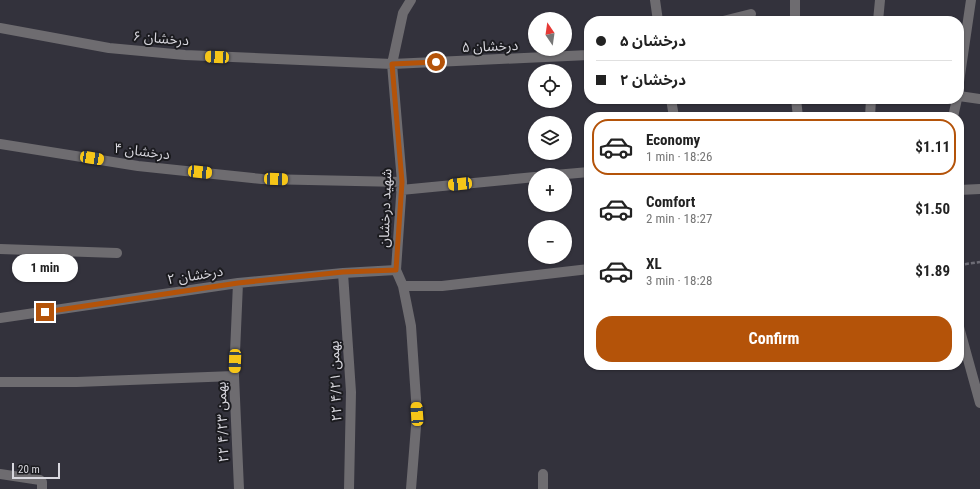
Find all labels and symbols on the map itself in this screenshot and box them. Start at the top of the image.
north arrow [528,12,572,56]
street label: درخشان ۶ [132,28,190,49]
street label: درخشان ۵ [462,37,519,56]
car [205,50,229,64]
route start [427,53,445,71]
street label: درخشان ۴ [113,140,171,163]
car [79,150,105,166]
car [187,165,213,179]
street label: شهید درخشان [376,168,395,248]
car [264,173,288,185]
car [447,177,473,191]
callout: 1 min [12,254,78,282]
street label: درخشان ۲ [166,263,225,288]
route end [36,303,54,321]
street label: ۲۲ بهمن ۴/۲۱ [326,340,345,422]
car [229,349,241,373]
street label: ۲۲ بهمن ۴/۲۳ [213,381,232,463]
car [410,402,424,426]
scale bar [12,461,60,480]

